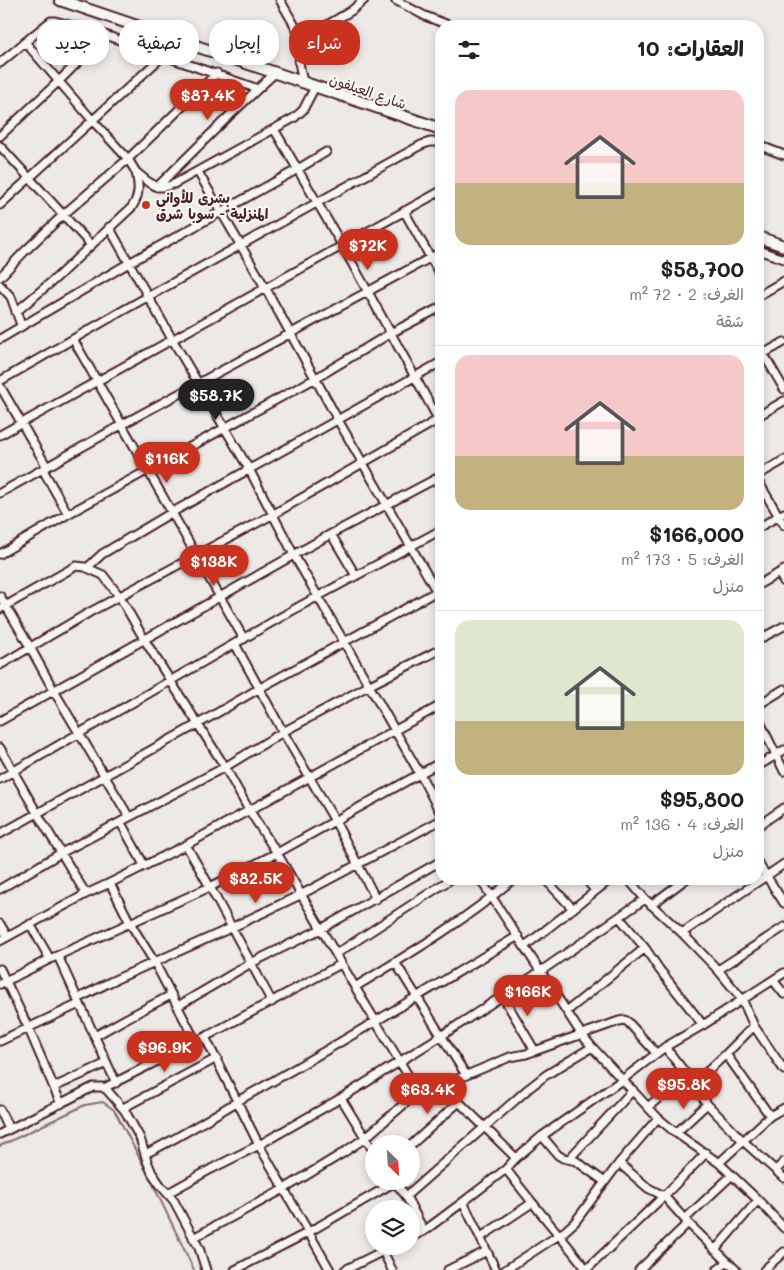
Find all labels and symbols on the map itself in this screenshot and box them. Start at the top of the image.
street label: شارع العيلفون [327,69,409,114]
pin: $87.4K [167,78,249,121]
place label: بشرى للأواني المنزلية - سوبا شرق [156,188,269,224]
marker: بشرى للأواني المنزلية - سوبا شرق [140,199,152,211]
pin: $72K [338,228,398,271]
pin: $58.7K [175,378,257,421]
pin: $116K [132,442,202,484]
pin: $138K [179,544,249,587]
pin: $82.5K [215,862,297,904]
pin: $166K [493,974,563,1017]
pin: $96.9K [124,1030,206,1073]
pin: $95.8K [643,1068,725,1110]
pin: $63.4K [387,1072,469,1115]
north arrow [365,1135,420,1190]

